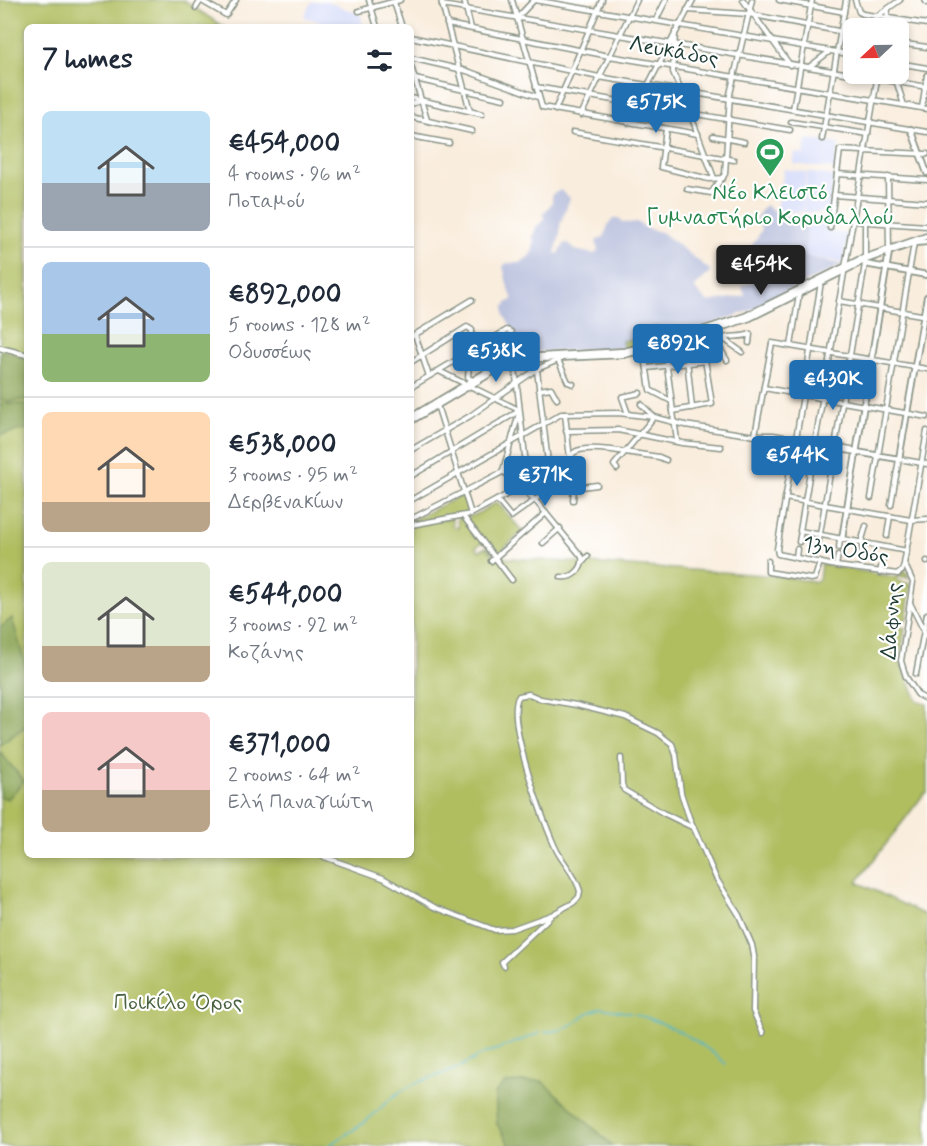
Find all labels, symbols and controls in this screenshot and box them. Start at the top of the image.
north arrow [843,18,909,84]
map controls [843,18,909,84]
street label: Λeυκάδος [627,30,721,74]
text: 7 homes [42,43,133,77]
icon: filters [363,44,396,77]
pin: €575K [614,83,698,134]
text: €575K [626,89,686,116]
text: €454,000 [228,127,340,161]
icon: home [90,135,162,207]
sports icon: Νέο Κλειστό Γυμναστήριο Κορυδαλλού [754,136,786,178]
text: 4 rooms · 96 m² [228,161,361,188]
place label: Νέο Κλειστό Γυμναστήριο Κορυδαλλού [646,178,894,232]
text: Ποταμού [228,188,306,215]
pin: €454K [719,245,803,296]
text: €454K [730,251,792,278]
text: €892,000 [228,278,341,312]
icon: home [90,286,162,358]
text: 5 rooms · 128 m² [228,312,371,339]
pin: €892K [636,324,720,375]
text: €892K [647,330,709,357]
pin: €538K [454,332,538,383]
text: €538K [467,338,525,365]
text: Οδυσσέως [228,339,311,366]
pin: €430K [791,360,875,411]
text: €430K [803,366,863,393]
text: €538,000 [228,428,336,462]
icon: home [90,436,162,508]
pin: €544K [755,436,839,487]
text: €544K [765,442,829,469]
pin: €371K [503,456,587,507]
text: 3 rooms · 95 m² [228,462,358,489]
text: €371K [518,462,572,489]
text: Δερβενακίων [228,489,343,516]
street label: 13η Οδός [801,530,891,572]
text: €544,000 [228,578,342,612]
street label: Δάφνης [875,582,909,660]
icon: home [90,586,162,658]
text: 3 rooms · 92 m² [228,612,358,639]
text: Κοζάνης [228,639,304,666]
text: €371,000 [228,728,331,762]
icon: home [90,736,162,808]
text: 2 rooms · 64 m² [228,762,361,789]
text: Ελή Παναγιώτη [228,789,374,816]
park label: Ποικίλο Όρος [114,989,242,1017]

